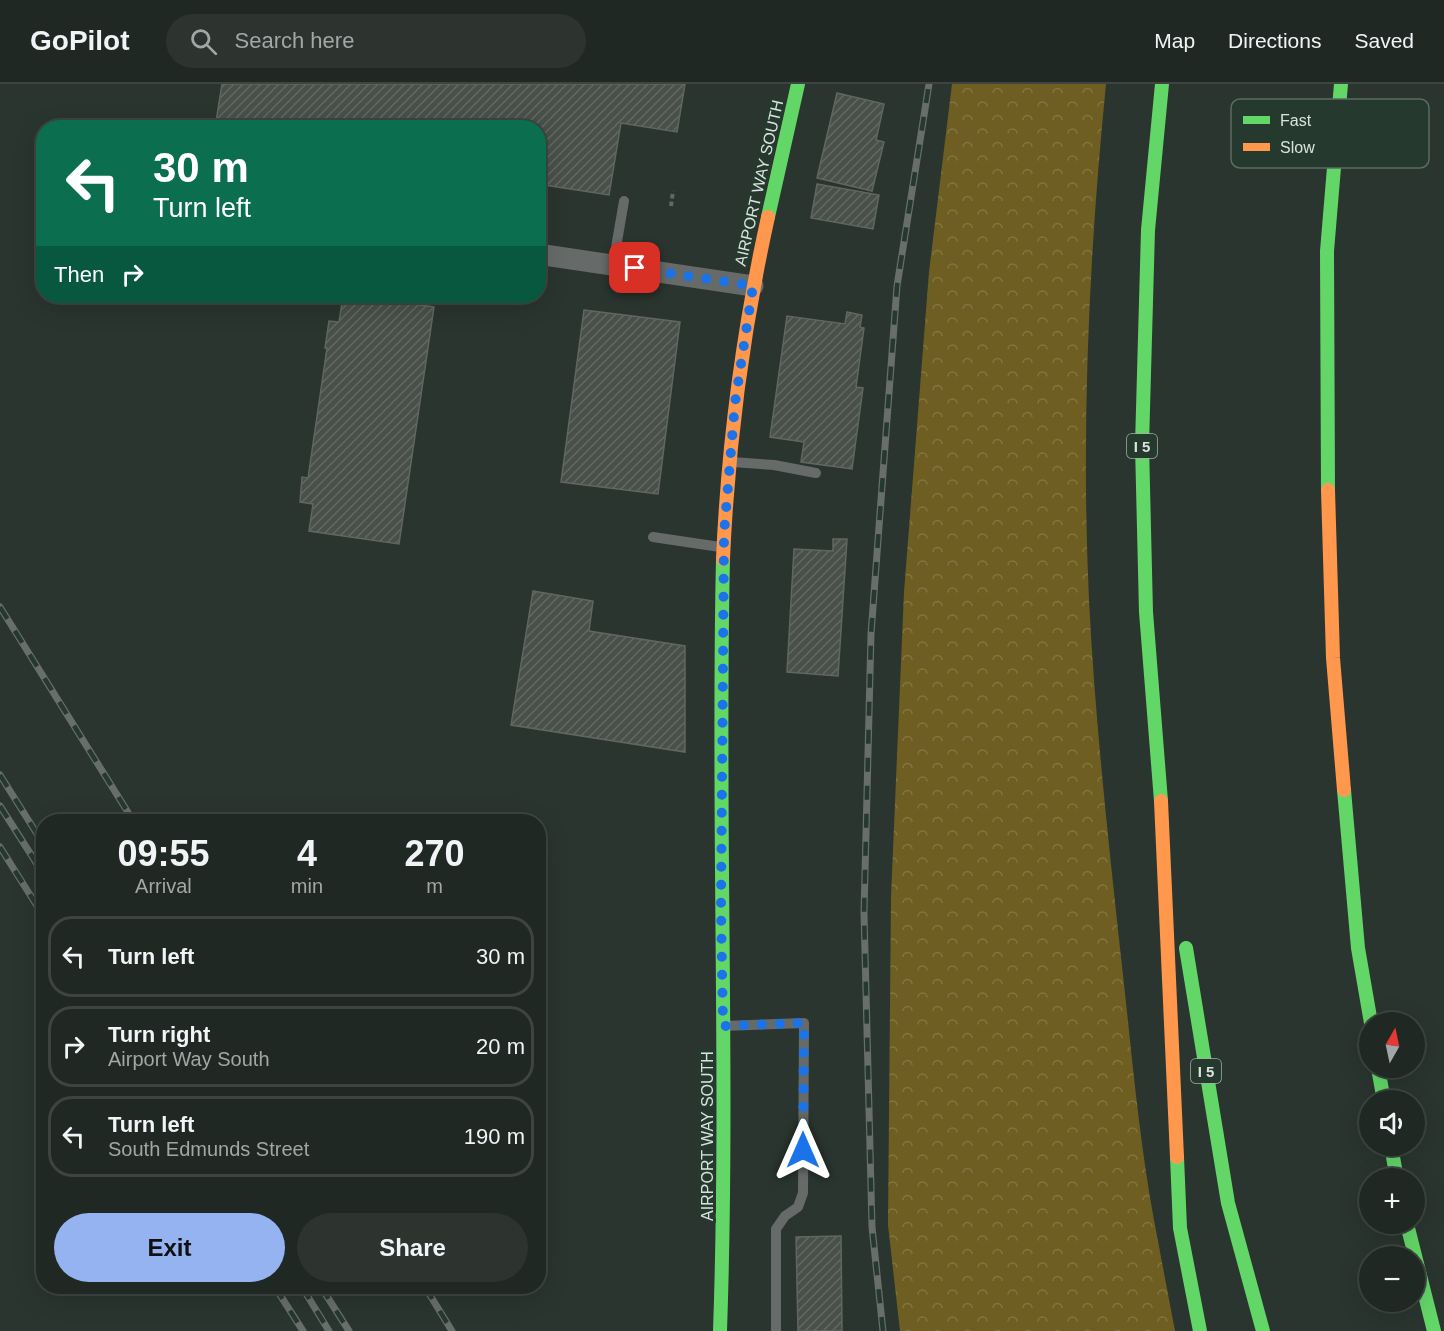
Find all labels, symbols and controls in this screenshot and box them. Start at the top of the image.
search box [166,14,586,68]
text: GoPilot [30,25,130,56]
icon: search [187,25,220,58]
text: Search here [235,28,354,53]
text: Map [1154,29,1195,52]
text: Directions [1228,29,1321,52]
text: Saved [1354,29,1414,52]
street label: AIRPORT WAY SOUTH [732,98,786,268]
legend [1231,99,1429,168]
text: Fast [1280,112,1312,129]
text: Slow [1280,139,1315,156]
icon: left [54,144,132,222]
text: 30 m [153,144,249,191]
text: Turn left [153,193,251,223]
pin [609,242,660,293]
icon: arrive [618,251,651,284]
icon: right [116,258,149,291]
text: Then [54,262,104,287]
road number: I 5 [1127,434,1157,458]
text: 09:55 [117,833,209,874]
text: 4 [297,833,317,874]
text: 270 [404,833,465,874]
text: Arrival [135,875,192,897]
text: min [291,875,323,897]
text: m [426,875,443,897]
icon: left [57,940,90,973]
text: Turn left [108,944,194,969]
text: 30 m [476,944,525,969]
north arrow [1359,1012,1425,1078]
map controls [1359,1012,1425,1312]
text: Turn right [108,1022,210,1047]
icon: right [57,1030,90,1063]
text: 20 m [476,1034,525,1059]
text: Airport Way South [108,1048,270,1070]
street label: AIRPORT WAY SOUTH [699,1051,716,1221]
road number: I 5 [1191,1059,1221,1083]
button: sound [1359,1090,1425,1156]
text: Turn left [108,1112,194,1137]
position arrow [771,1118,835,1182]
icon: left [57,1120,90,1153]
text: 190 m [464,1124,525,1149]
text: South Edmunds Street [108,1138,309,1160]
button: + [1359,1168,1425,1234]
button: Exit [54,1213,285,1282]
button: Share [297,1213,528,1282]
button: − [1359,1246,1425,1312]

